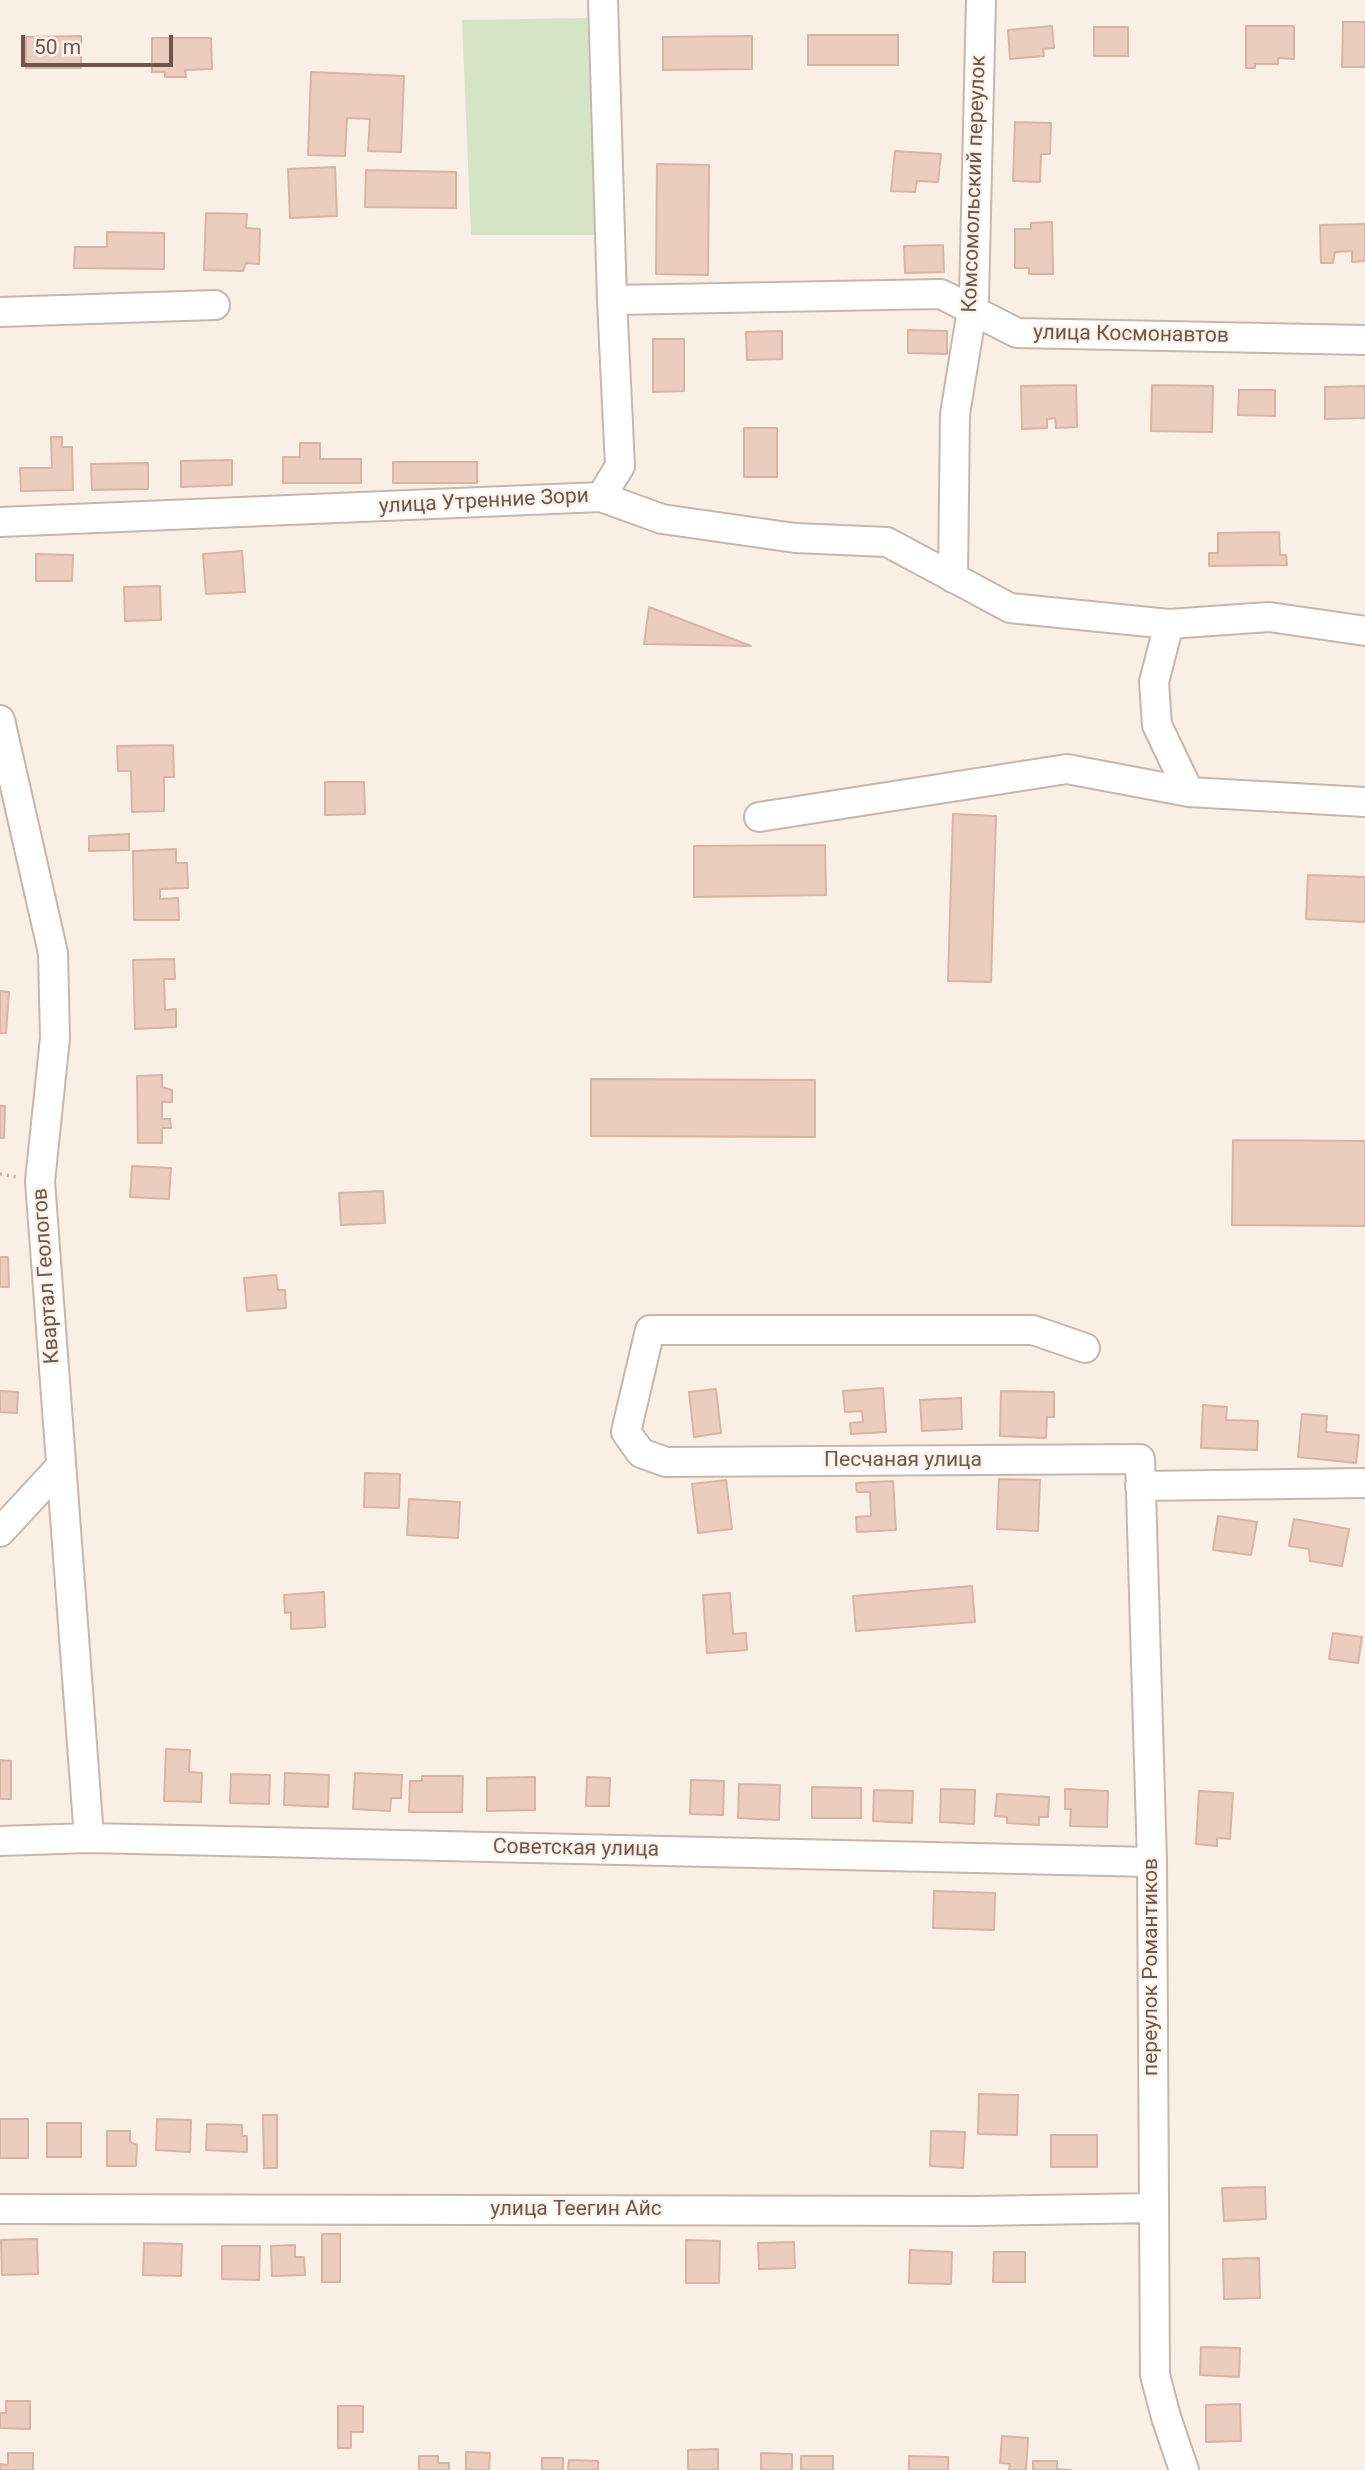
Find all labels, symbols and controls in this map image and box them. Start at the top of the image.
scale bar [24,21,177,65]
text: 50 m [34,35,81,59]
street label: Комсомольский переулок [958,55,992,313]
street label: улица Космонавтов [1033,321,1229,349]
street label: улица Утренние Зори [378,484,590,520]
street label: Квартал Геологов [28,1187,66,1365]
street label: Песчаная улица [824,1448,982,1474]
street label: Советская улица [493,1835,659,1863]
street label: переулок Романтиков [1139,1858,1165,2076]
street label: улица Теегин Айс [490,2197,662,2223]

